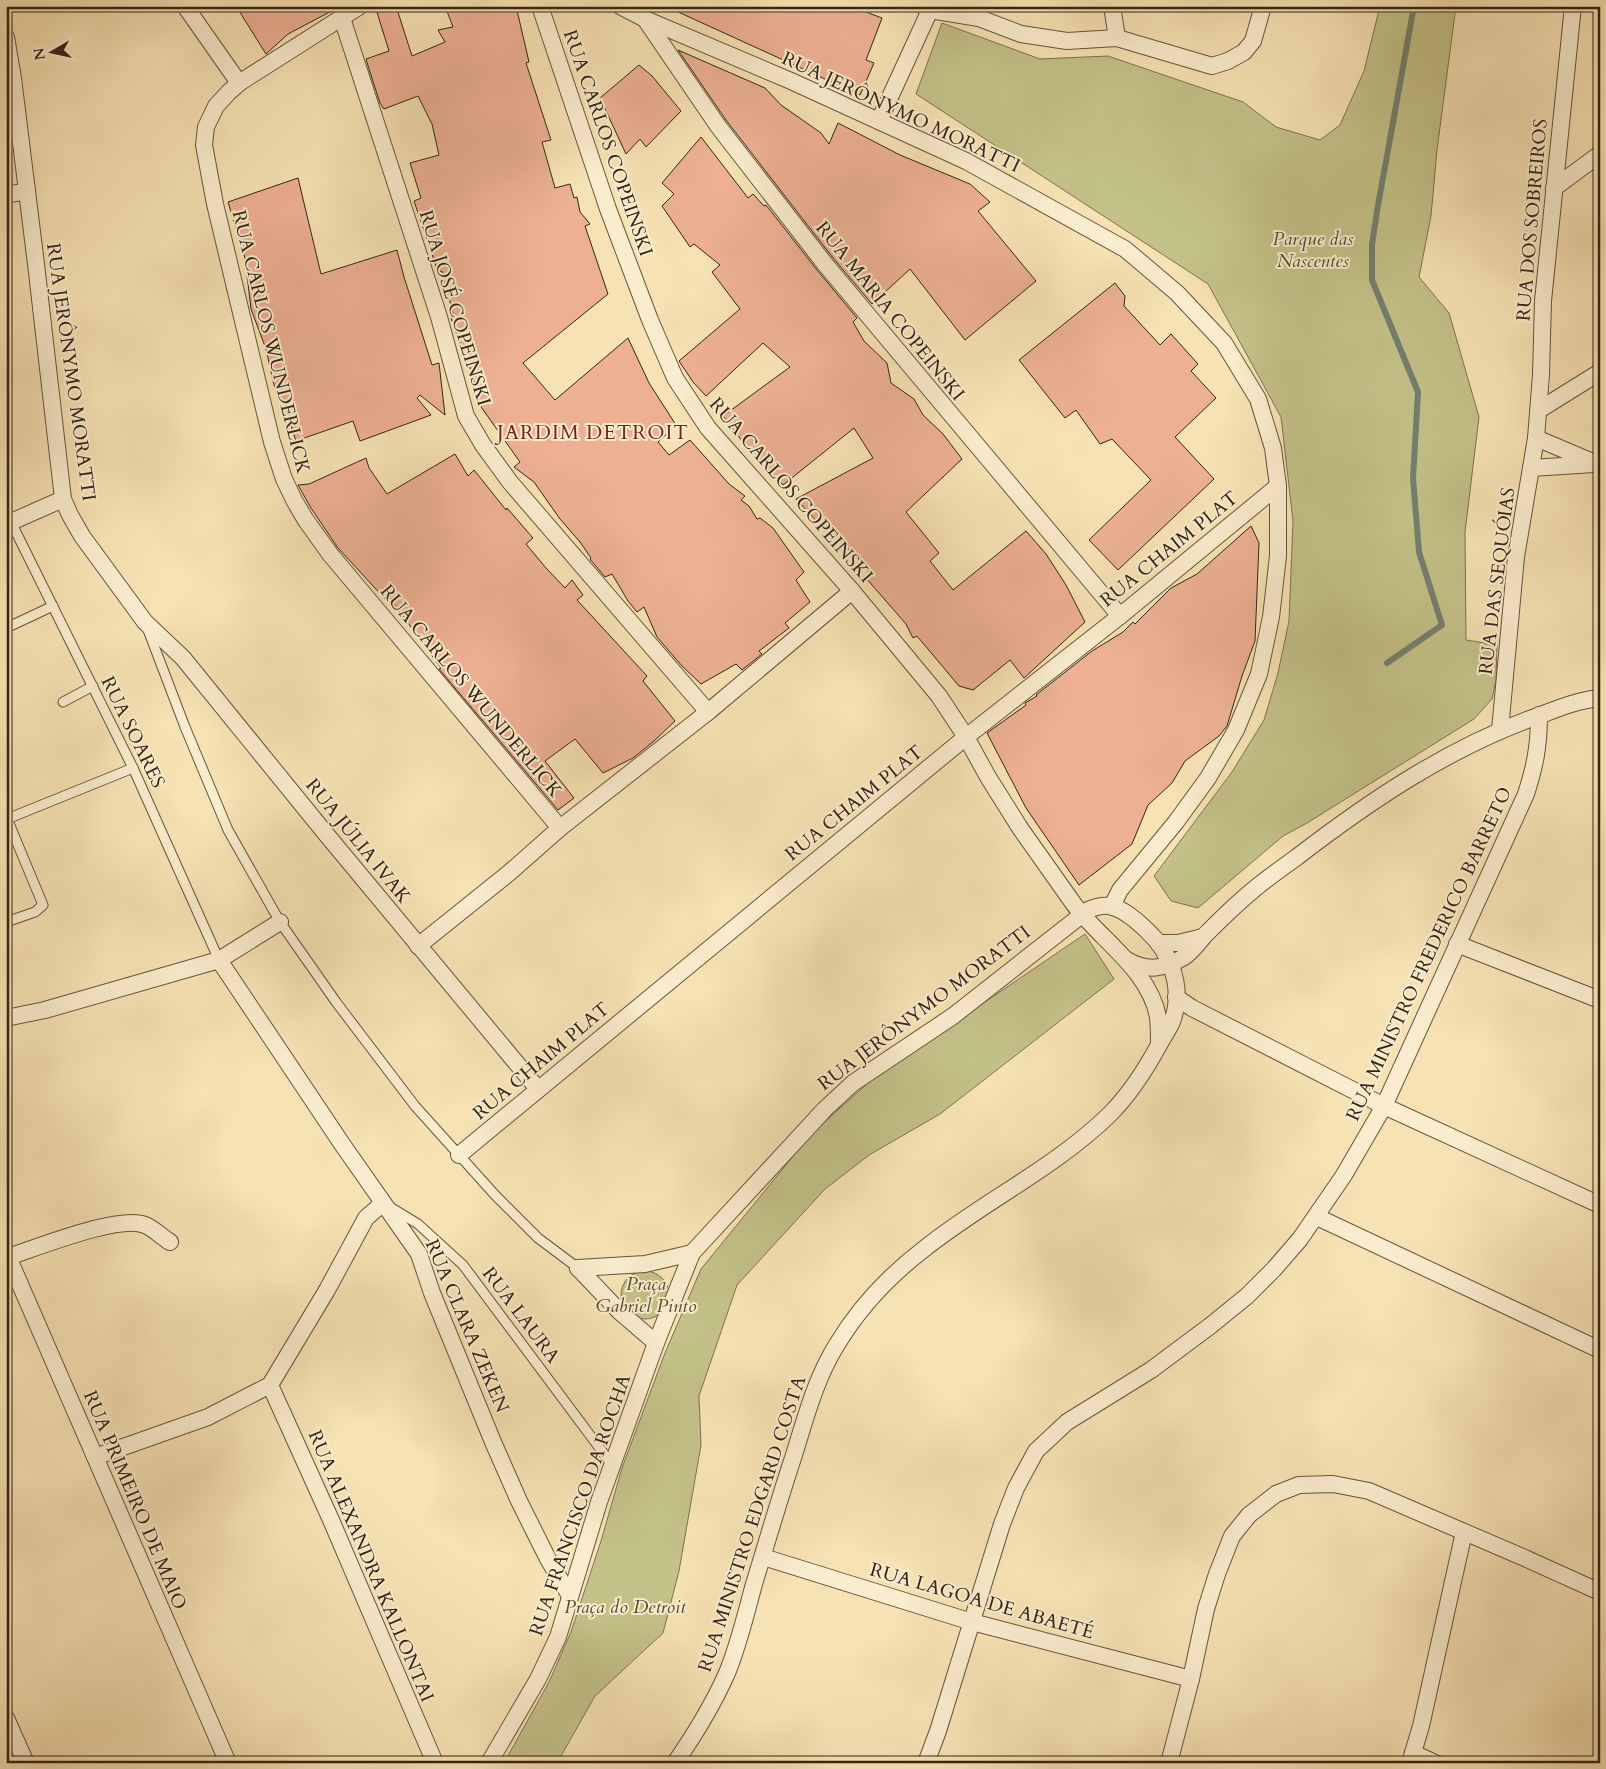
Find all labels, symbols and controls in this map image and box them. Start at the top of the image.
street label: RUA CARLOS COPEINSKI [557,26,659,260]
north arrow [28,28,78,78]
street label: RUA JERÔNYMO MORATTI [778,44,1025,179]
text: N [29,46,50,61]
street label: RUA DOS SOBREIROS [1510,118,1554,322]
street label: RUA JOSÉ COPEINSKI [413,207,497,409]
street label: RUA CARLOS WUNDERLICK [226,208,317,477]
street label: RUA MARIA COPEINSKI [809,216,971,406]
park label: Parque das Nascentes [1273,226,1354,274]
street label: RUA JERÔNYMO MORATTI [40,241,103,503]
street label: RUA CARLOS COPEINSKI [703,392,879,588]
district label: JARDIM DETROIT [494,419,689,446]
street label: RUA CHAIM PLAT [1094,485,1244,613]
street label: RUA DAS SEQUÓIAS [1472,486,1521,676]
street label: RUA CARLOS WUNDERLICK [374,579,569,804]
street label: RUA SOARES [95,672,171,792]
street label: RUA CHAIM PLAT [779,739,929,867]
street label: RUA JÚLIA IVAK [299,773,417,910]
street label: RUA MINISTRO FREDERICO BARRETO [1340,783,1518,1125]
street label: RUA JERÔNYMO MORATTI [812,919,1036,1097]
street label: RUA CHAIM PLAT [467,996,615,1126]
street label: RUA CLARA ZEKEN [419,1235,515,1417]
street label: RUA LAURA [476,1261,566,1369]
park label: Praça Gabriel Pinto [595,1271,697,1319]
street label: RUA FRANCISCO DA ROCHA [523,1370,637,1639]
street label: RUA MINISTRO EDGARD COSTA [692,1372,812,1675]
street label: RUA PRIMEIRO DE MAIO [77,1387,193,1613]
street label: RUA ALEXANDRA KALLONTAI [302,1426,440,1706]
street label: RUA LAGOA DE ABAETÉ [867,1557,1097,1645]
park label: Praça do Detroit [564,1594,686,1620]

